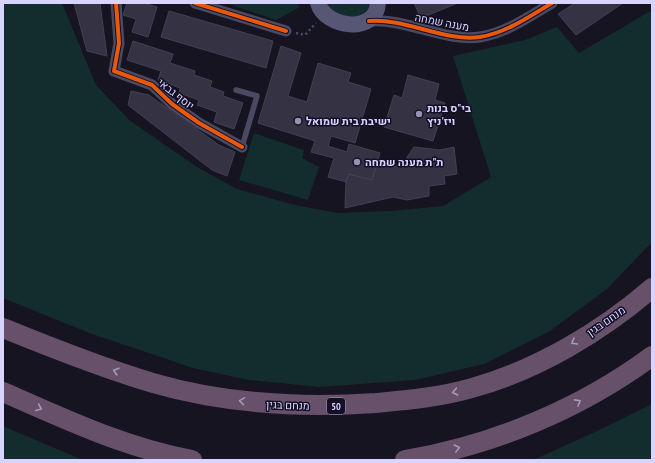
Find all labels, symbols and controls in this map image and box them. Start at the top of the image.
street label: מענה שמחה [414,10,470,34]
street label: יוסף גבאי [155,75,197,113]
place label: בי"ס בנות ויז'ניץ [427,101,471,128]
marker: בי"ס בנות ויז'ניץ [414,109,424,119]
place label: ישיבת בית שמואל [306,114,391,128]
marker: ישיבת בית שמואל [293,116,303,126]
place label: ת"ת מענה שמחה [365,155,443,169]
marker: ת"ת מענה שמחה [352,157,362,167]
street label: מנחם בגין [584,303,628,339]
one-way arrow [571,338,578,345]
one-way arrow [113,367,120,376]
one-way arrow [452,387,458,395]
one-way arrow [239,397,245,406]
street label: מנחם בגין [266,397,310,413]
road number: 50 [327,398,345,414]
one-way arrow [574,399,581,406]
one-way arrow [34,403,42,411]
one-way arrow [454,445,460,453]

